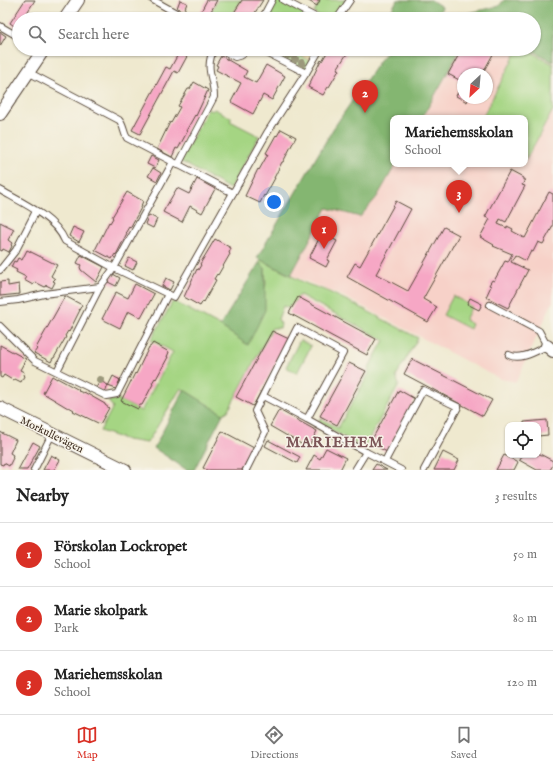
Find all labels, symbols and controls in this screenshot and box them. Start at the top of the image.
search box [12,12,541,56]
icon: search [26,23,48,45]
text: Search here [58,25,129,44]
north arrow [457,68,493,104]
pin: 2 [352,80,378,113]
popup [390,115,528,167]
text: Mariehemsskolan [405,123,513,142]
text: School [405,142,441,159]
pin: 3 [446,180,472,213]
your location [264,192,284,212]
pin: 1 [311,216,337,249]
street label: Morkullevägen [17,413,86,456]
map controls [505,422,541,458]
button: locate [505,422,541,458]
district label: MARIEHEM [286,433,384,452]
text: Nearby [16,486,69,507]
text: 3 results [495,488,537,505]
text: Förskolan Lockropet [54,537,187,556]
text: 1 [27,546,31,563]
text: 50 m [513,546,537,563]
text: School [54,556,91,573]
text: Marie skolpark [54,601,148,620]
text: 2 [26,610,32,627]
text: 80 m [513,610,537,627]
text: Park [54,620,79,637]
text: Mariehemsskolan [54,665,162,684]
text: 3 [27,674,31,691]
text: 120 m [507,674,537,691]
text: School [54,684,91,701]
tab: Map [76,724,98,762]
tab: Directions [251,724,298,762]
tab: Saved [451,724,477,762]

